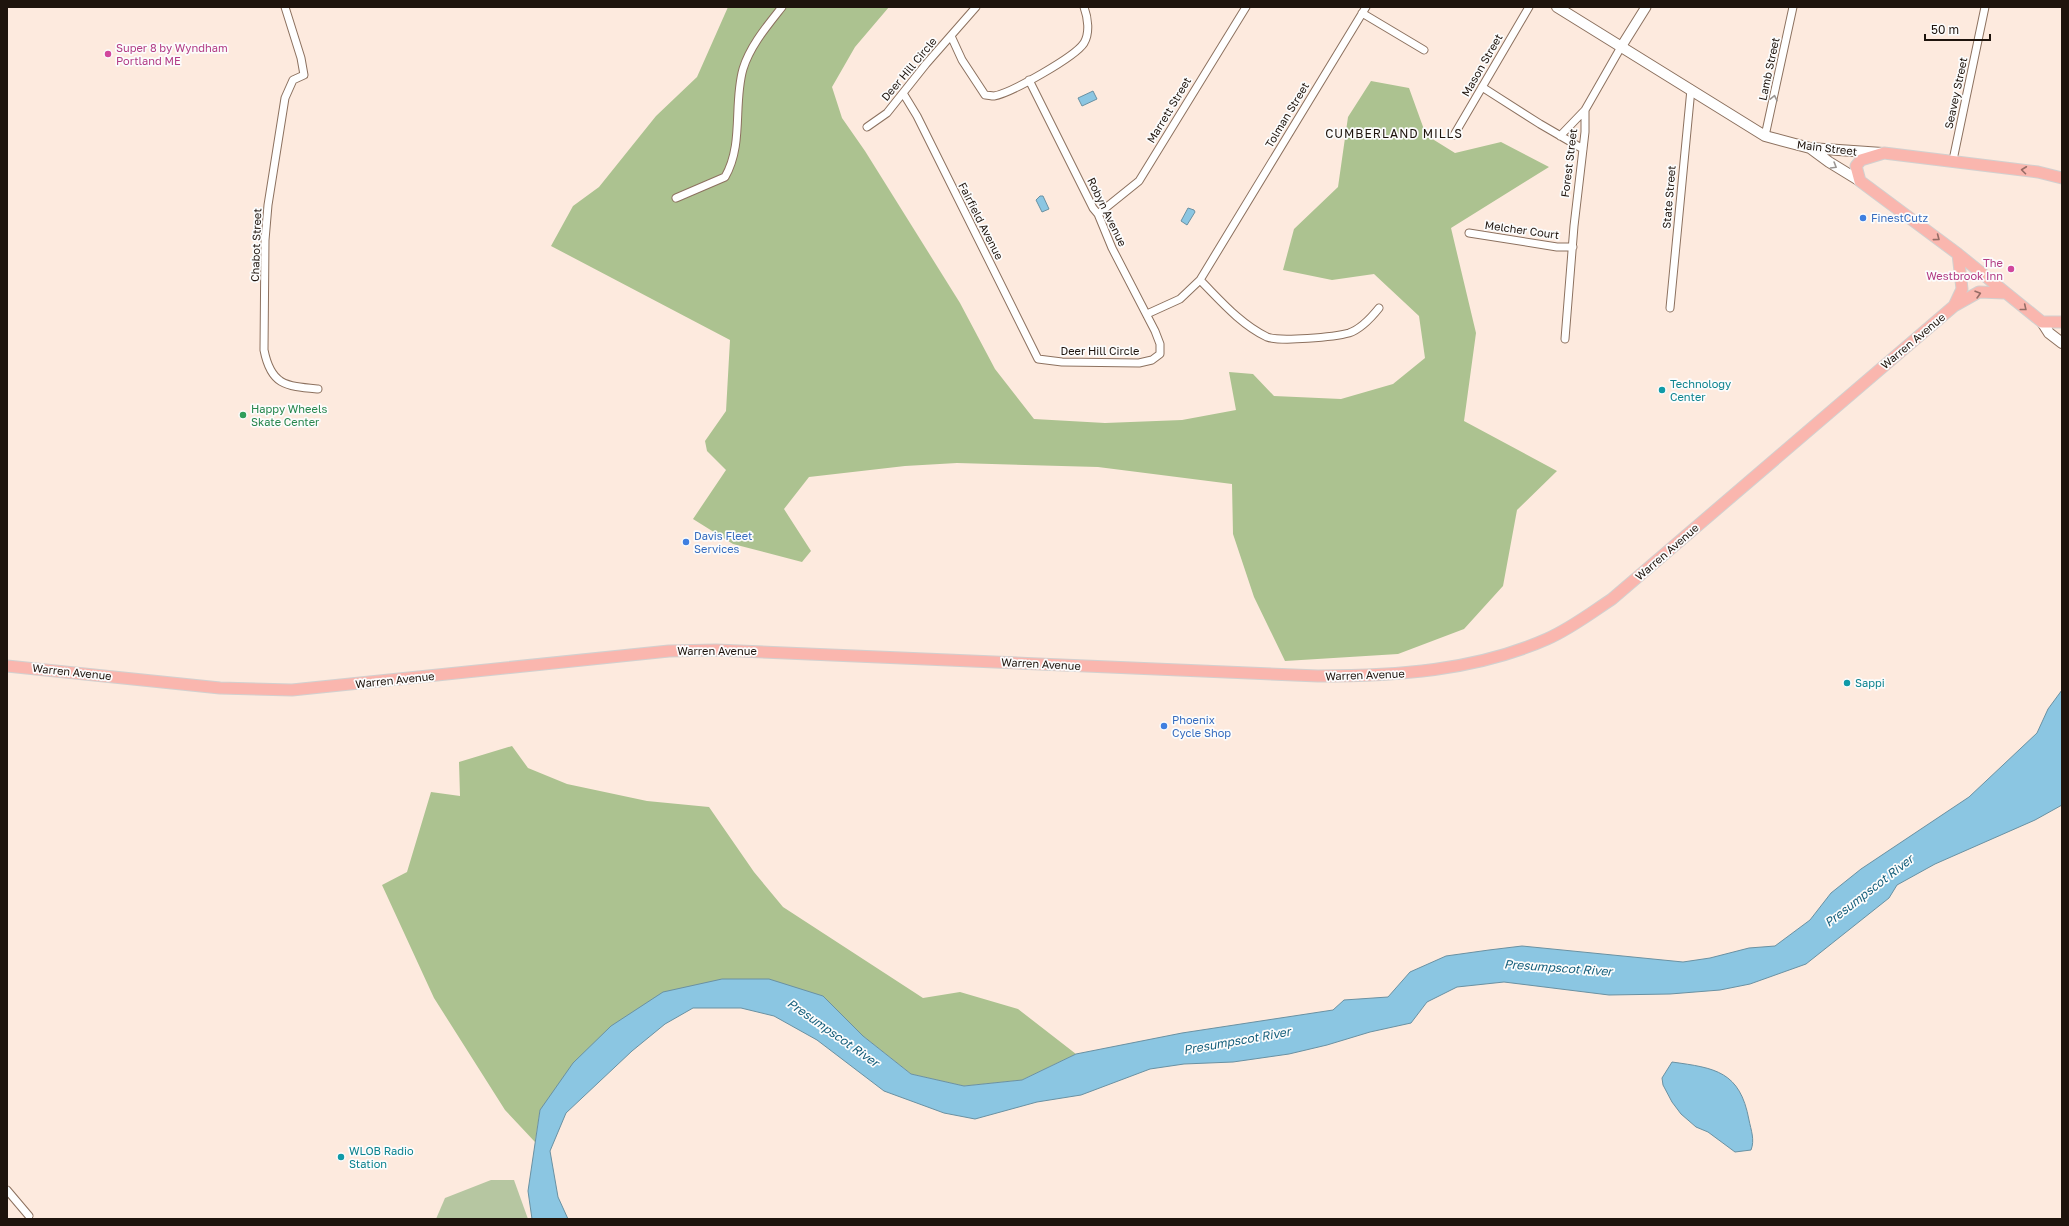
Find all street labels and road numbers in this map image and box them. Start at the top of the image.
street label: Mason Street [1458,31,1505,98]
street label: Deer Hill Circle [878,34,939,103]
street label: Lamb Street [1755,36,1782,102]
street label: Seavey Street [1942,56,1969,130]
street label: Marrett Street [1144,74,1193,145]
street label: Tolman Street [1262,80,1311,150]
street label: Forest Street [1558,128,1579,198]
street label: Main Street [1796,137,1858,158]
street label: State Street [1659,165,1678,229]
street label: Robyn Avenue [1085,175,1130,248]
street label: Fairfield Avenue [956,180,1007,262]
street label: Chabot Street [248,208,263,282]
street label: Melcher Court [1484,218,1560,241]
street label: Warren Avenue [1878,310,1947,371]
street label: Deer Hill Circle [1061,344,1140,357]
street label: Warren Avenue [1632,521,1701,583]
street label: Warren Avenue [677,644,757,657]
street label: Warren Avenue [1001,655,1081,672]
street label: Warren Avenue [32,661,112,682]
street label: Warren Avenue [1325,667,1405,682]
street label: Warren Avenue [355,669,435,690]

